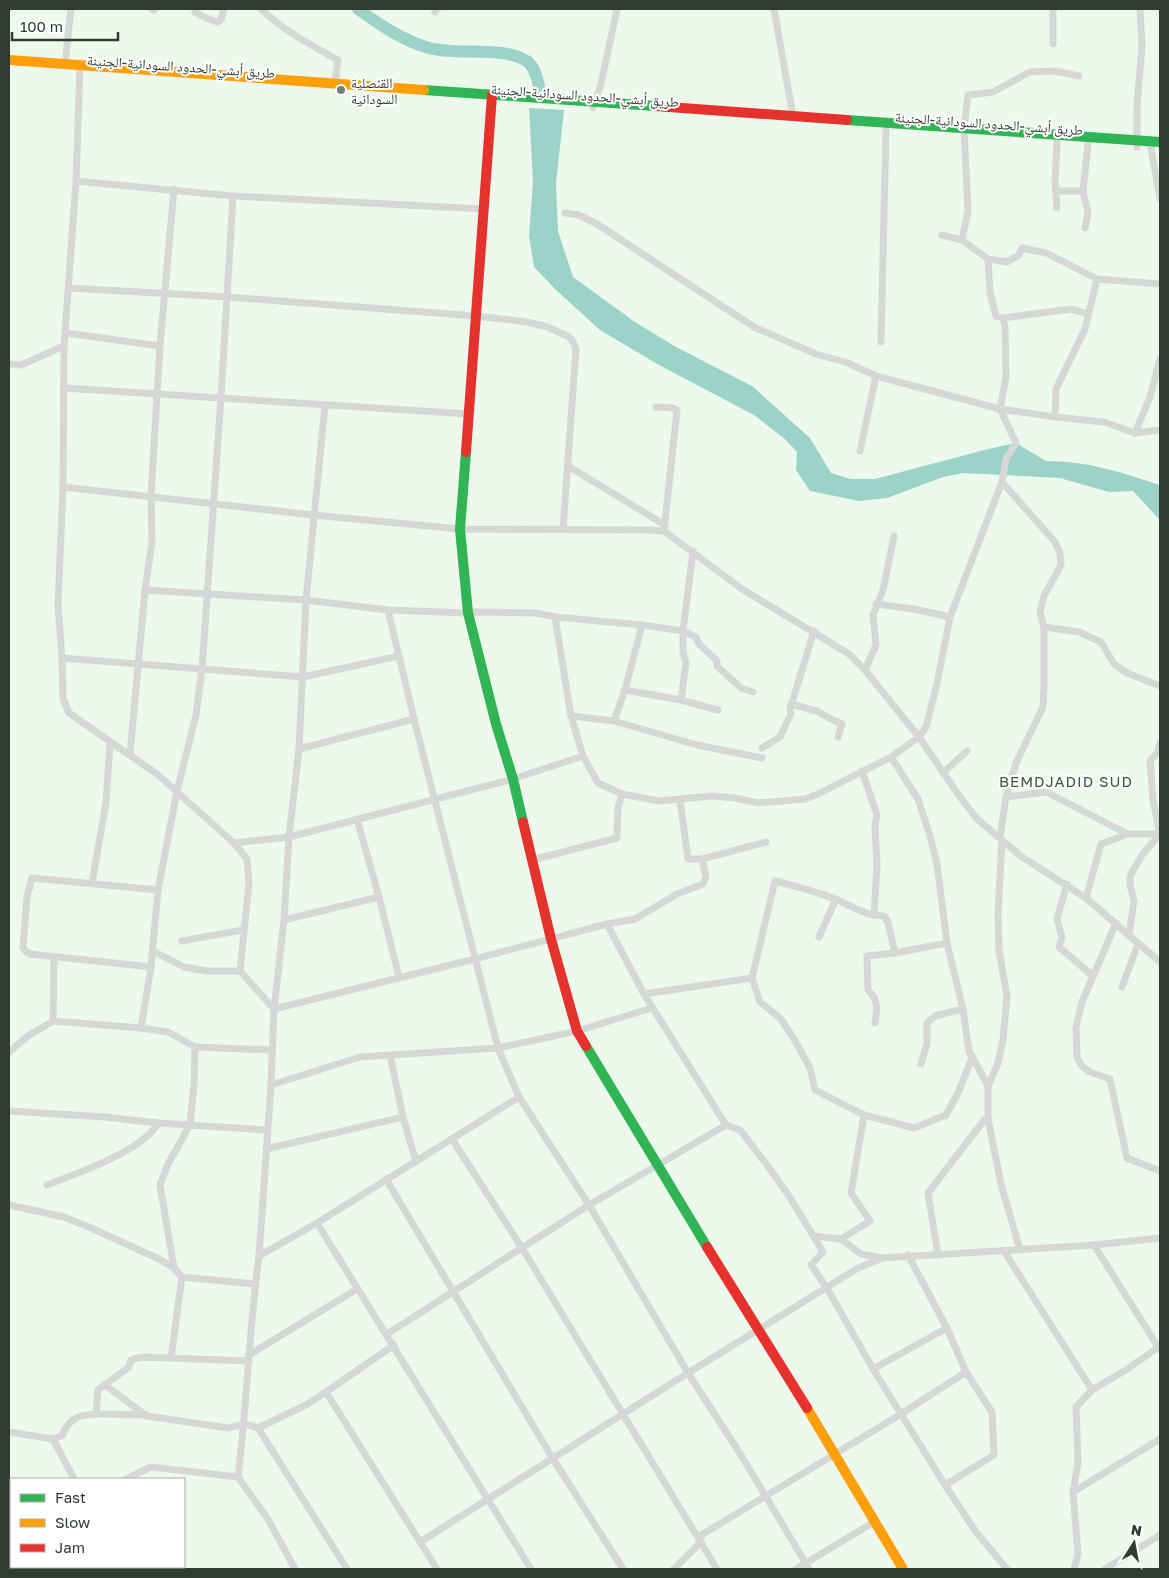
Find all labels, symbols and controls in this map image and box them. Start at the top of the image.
scale bar [12,10,119,42]
text: 100 m [20,17,63,35]
street label: طريق أبشي-الحدود السودانية-الجنينة [86,51,276,85]
place label: القنصلية السودانية [351,74,397,108]
street label: طريق أبشي-الحدود السودانية-الجنينة [490,80,680,114]
marker: القنصلية السودانية [335,84,347,96]
street label: طريق أبشي-الحدود السودانية-الجنينة [894,108,1084,142]
district label: BEMDJADID SUD [999,772,1133,790]
legend [10,1478,185,1568]
text: Fast [55,1488,86,1506]
text: Slow [55,1513,90,1531]
north arrow [1109,1518,1159,1568]
text: N [1130,1520,1143,1539]
text: Jam [55,1538,85,1556]

